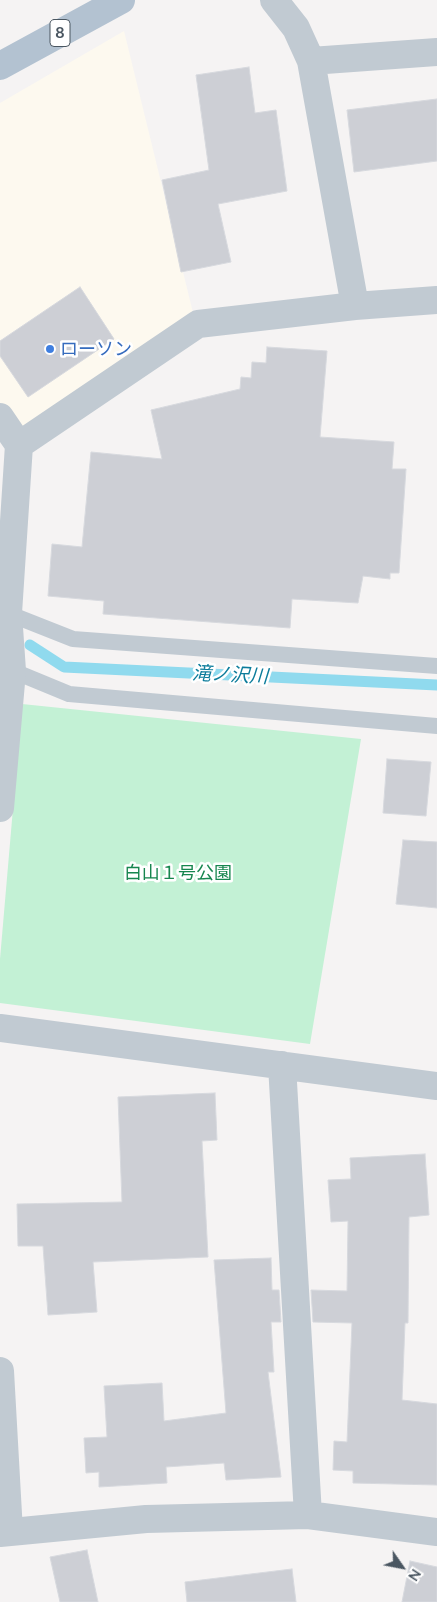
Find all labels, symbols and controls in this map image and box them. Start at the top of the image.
road number: 8 [50,19,70,46]
place label: ローソン [60,338,132,360]
marker: ローソン [44,343,56,355]
water label: 滝ノ沢川 [191,662,269,688]
park label: 白山１号公園 [124,862,232,884]
north arrow [377,1542,427,1592]
text: N [405,1566,425,1585]

